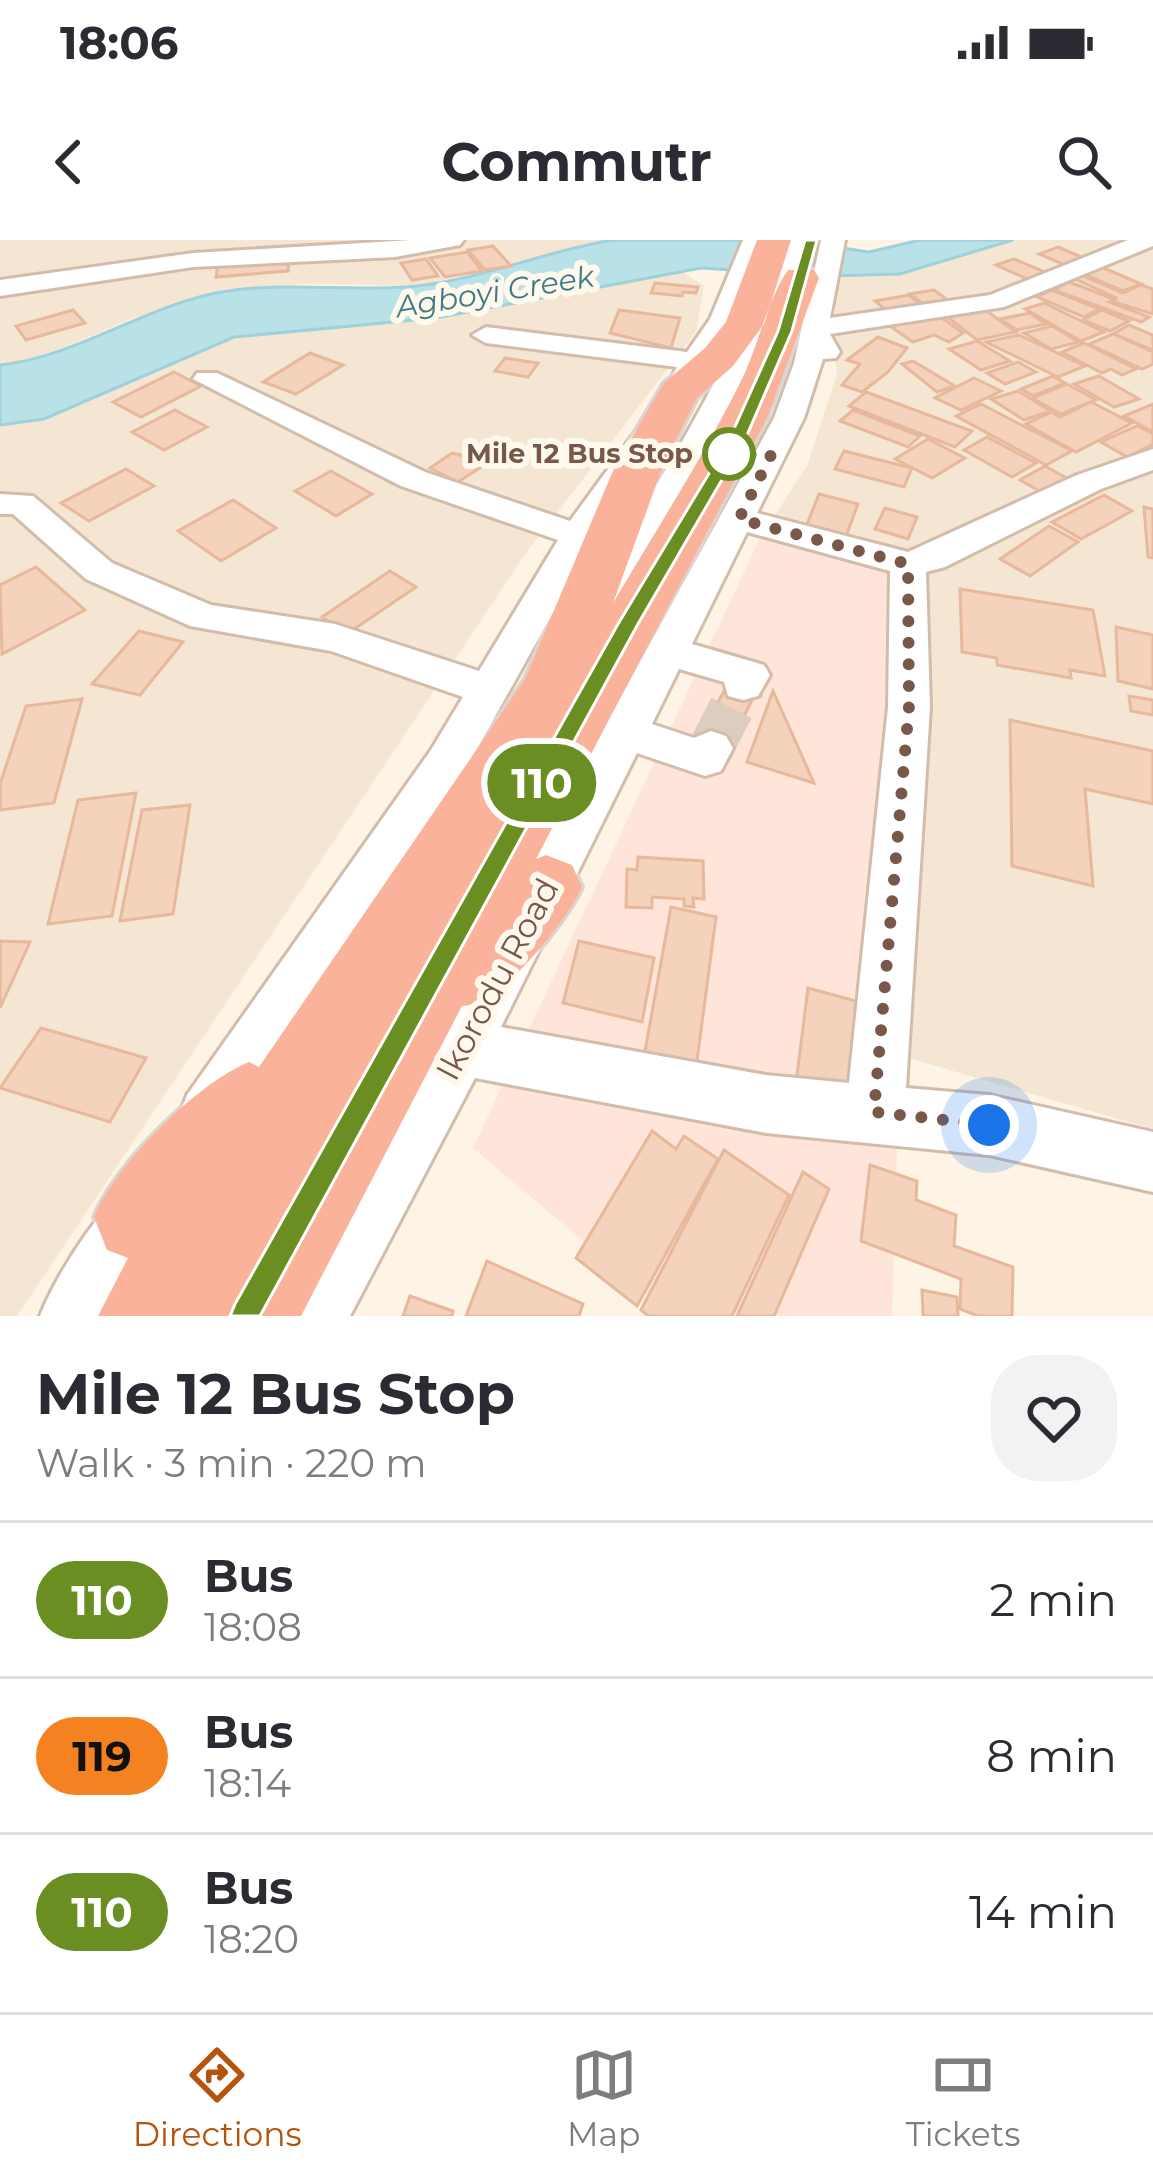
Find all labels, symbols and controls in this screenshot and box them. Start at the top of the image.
text: 18:06 [60,15,178,70]
icon: back [36,129,102,195]
text: Commutr [441,129,712,195]
icon: search [1051,129,1117,195]
water label: Agboyi Creek [391,257,598,326]
marker: Mile 12 Bus Stop [704,429,754,479]
place label: Mile 12 Bus Stop [466,437,693,470]
line badge: 110 [473,744,611,822]
text: 110 [511,757,573,809]
street label: Ikorodu Road [427,871,567,1087]
your location [959,1095,1019,1155]
button: heart [991,1355,1117,1481]
text: Mile 12 Bus Stop [36,1359,515,1428]
text: Walk · 3 min · 220 m [36,1439,427,1487]
text: Bus [204,1548,293,1603]
text: 2 min [989,1572,1117,1627]
text: 110 [71,1574,133,1626]
text: 18:08 [204,1603,302,1651]
text: Bus [204,1704,293,1759]
text: 8 min [986,1728,1117,1783]
text: 119 [72,1730,132,1782]
text: 18:14 [204,1759,291,1807]
text: Bus [204,1860,293,1915]
text: 14 min [969,1884,1117,1939]
text: 110 [71,1886,133,1938]
text: 18:20 [204,1915,299,1963]
tab: Directions [133,2042,302,2154]
tab: Map [567,2042,640,2154]
tab: Tickets [906,2042,1020,2154]

